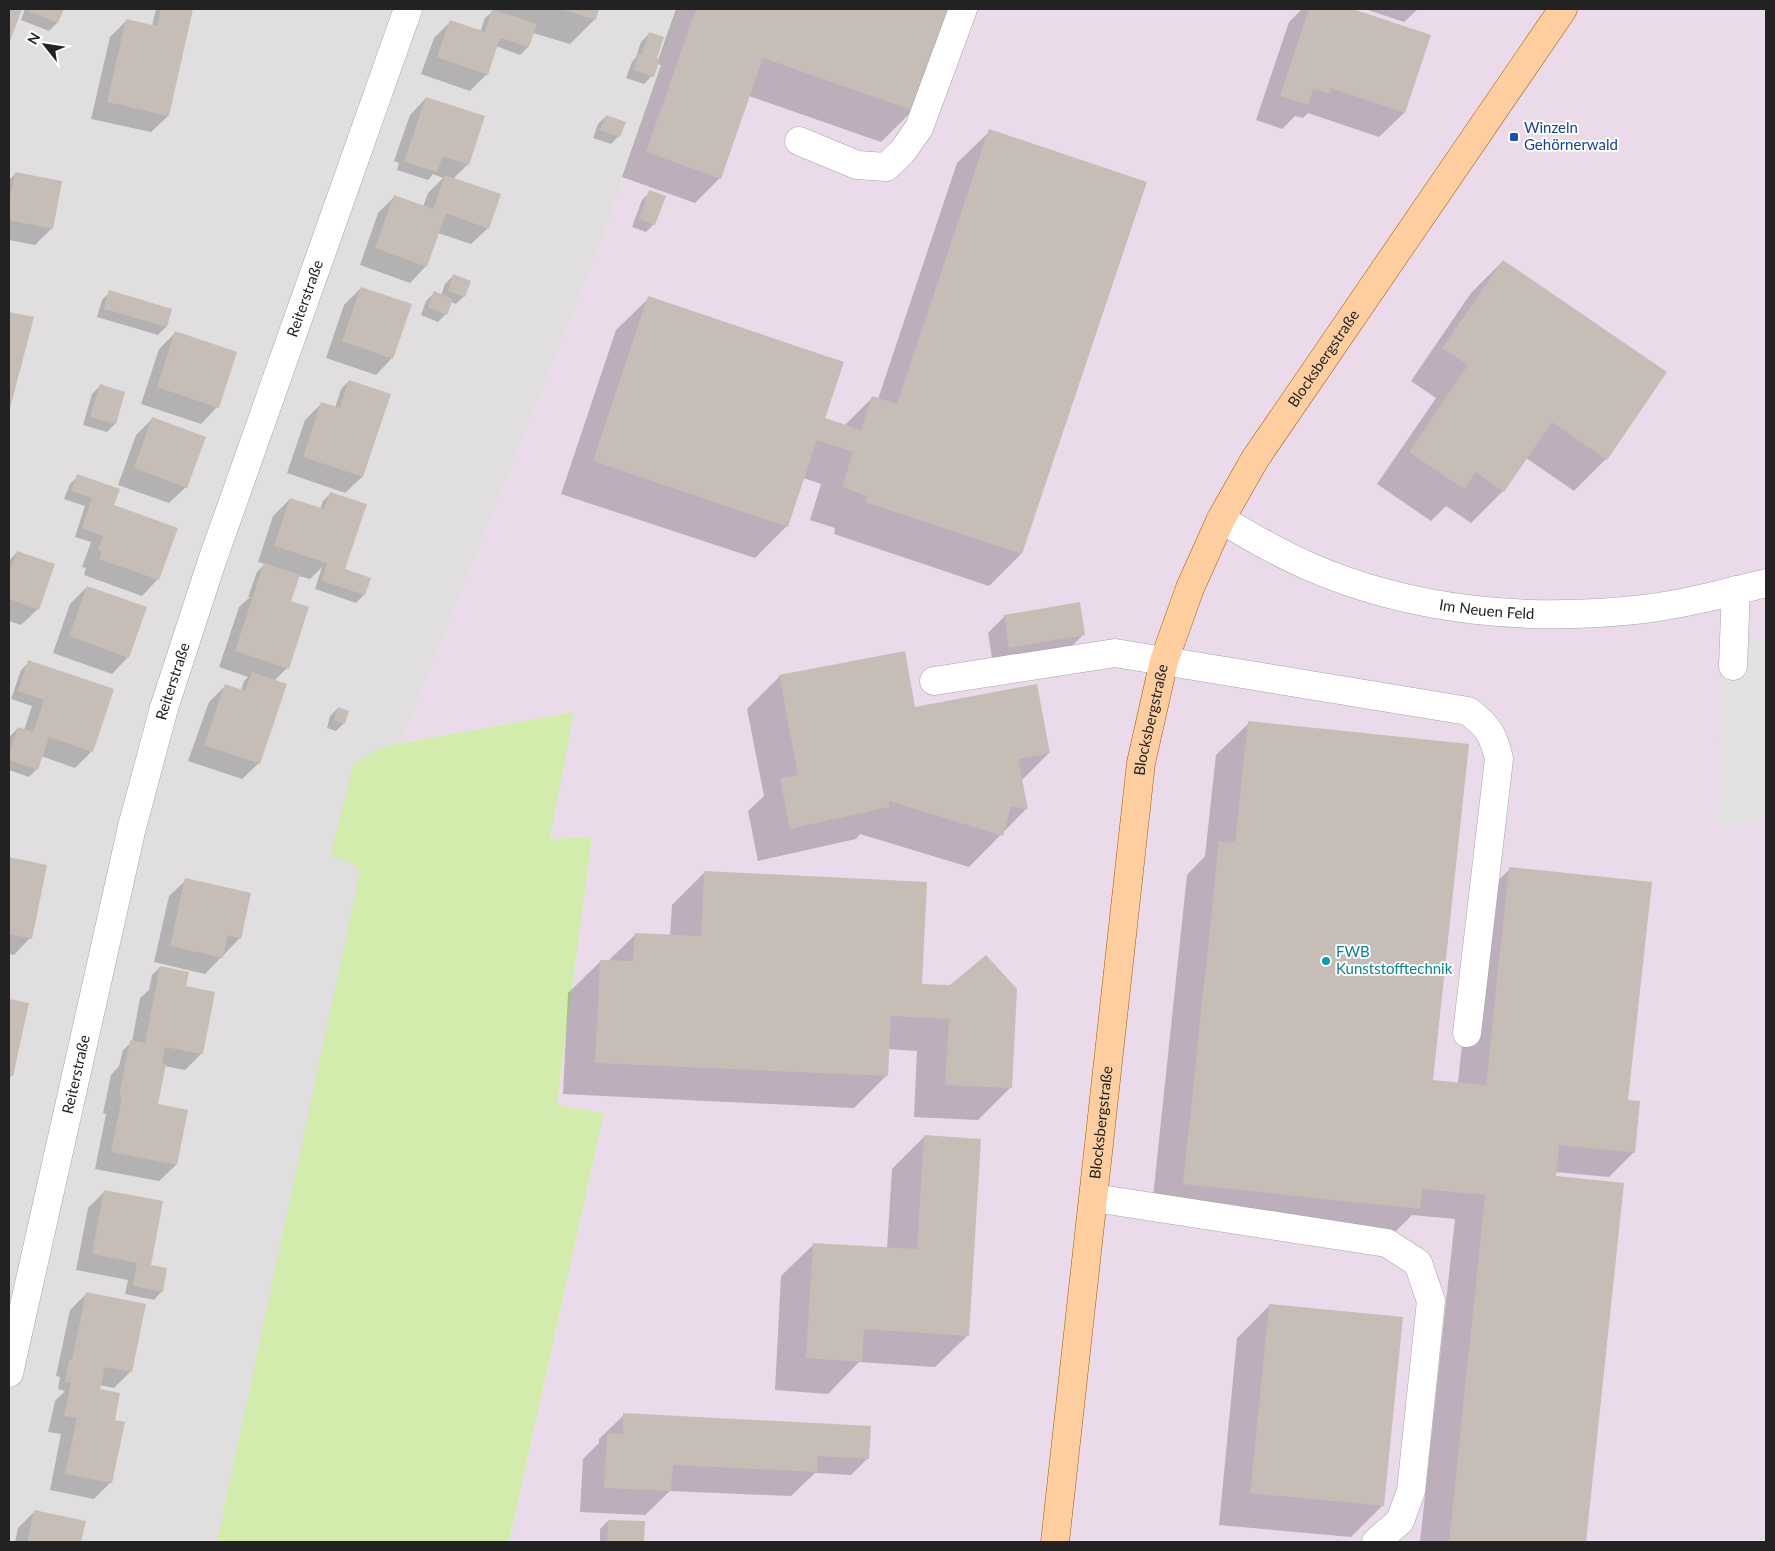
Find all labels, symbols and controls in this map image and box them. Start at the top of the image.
north arrow [20,20,70,70]
text: N [23,29,43,47]
place label: Winzeln Gehörnerwald [1524,118,1618,153]
marker: Winzeln Gehörnerwald [1508,131,1520,143]
street label: Reiterstraße [282,257,326,339]
street label: Blocksbergstraße [1283,306,1362,410]
street label: Im Neuen Feld [1438,595,1535,622]
street label: Reiterstraße [151,640,193,722]
street label: Blocksbergstraße [1130,662,1171,776]
place label: FWB Kunststofftechnik [1336,942,1453,977]
marker: FWB Kunststofftechnik [1320,955,1332,967]
street label: Reiterstraße [58,1033,93,1115]
street label: Blocksbergstraße [1085,1065,1116,1180]

